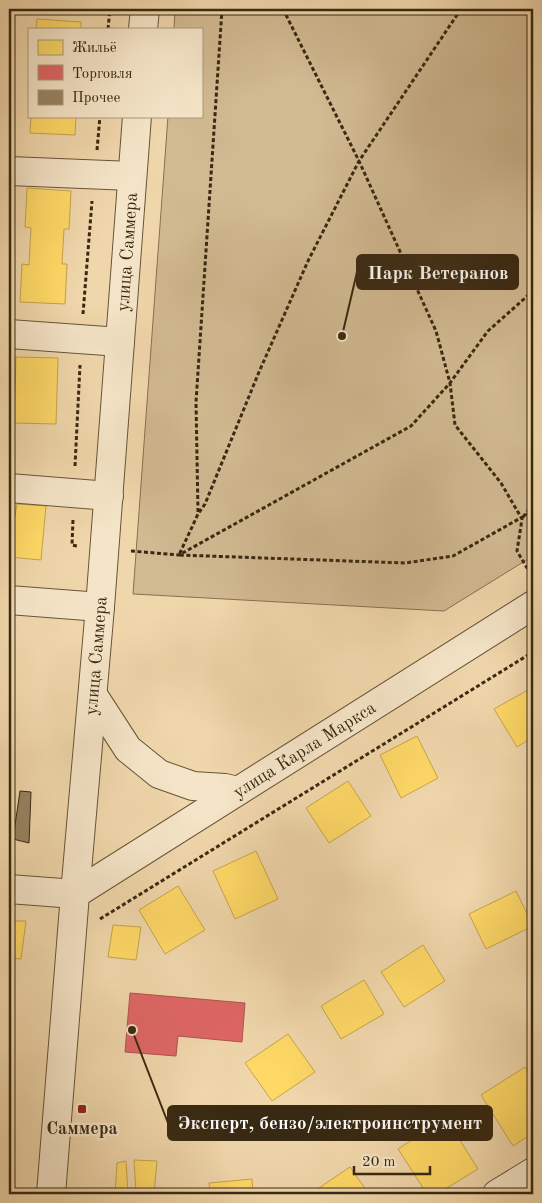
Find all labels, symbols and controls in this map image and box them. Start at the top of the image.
legend [28,28,202,118]
text: Жильё [72,41,117,56]
text: Торговля [72,67,133,82]
text: Прочее [72,91,120,106]
street label: улица Саммера [114,192,141,312]
callout: Парк Ветеранов [357,255,518,289]
text: Парк Ветеранов [367,265,509,284]
street label: улица Саммера [83,596,111,716]
street label: улица Карла Маркса [230,699,379,802]
marker: Саммера [76,1103,88,1115]
callout: Эксперт, бензо/электроинструмент [168,1106,492,1140]
text: Эксперт, бензо/электроинструмент [178,1115,482,1134]
place label: Саммера [46,1120,118,1138]
scale bar [354,1143,431,1175]
text: 20 m [362,1155,396,1170]

